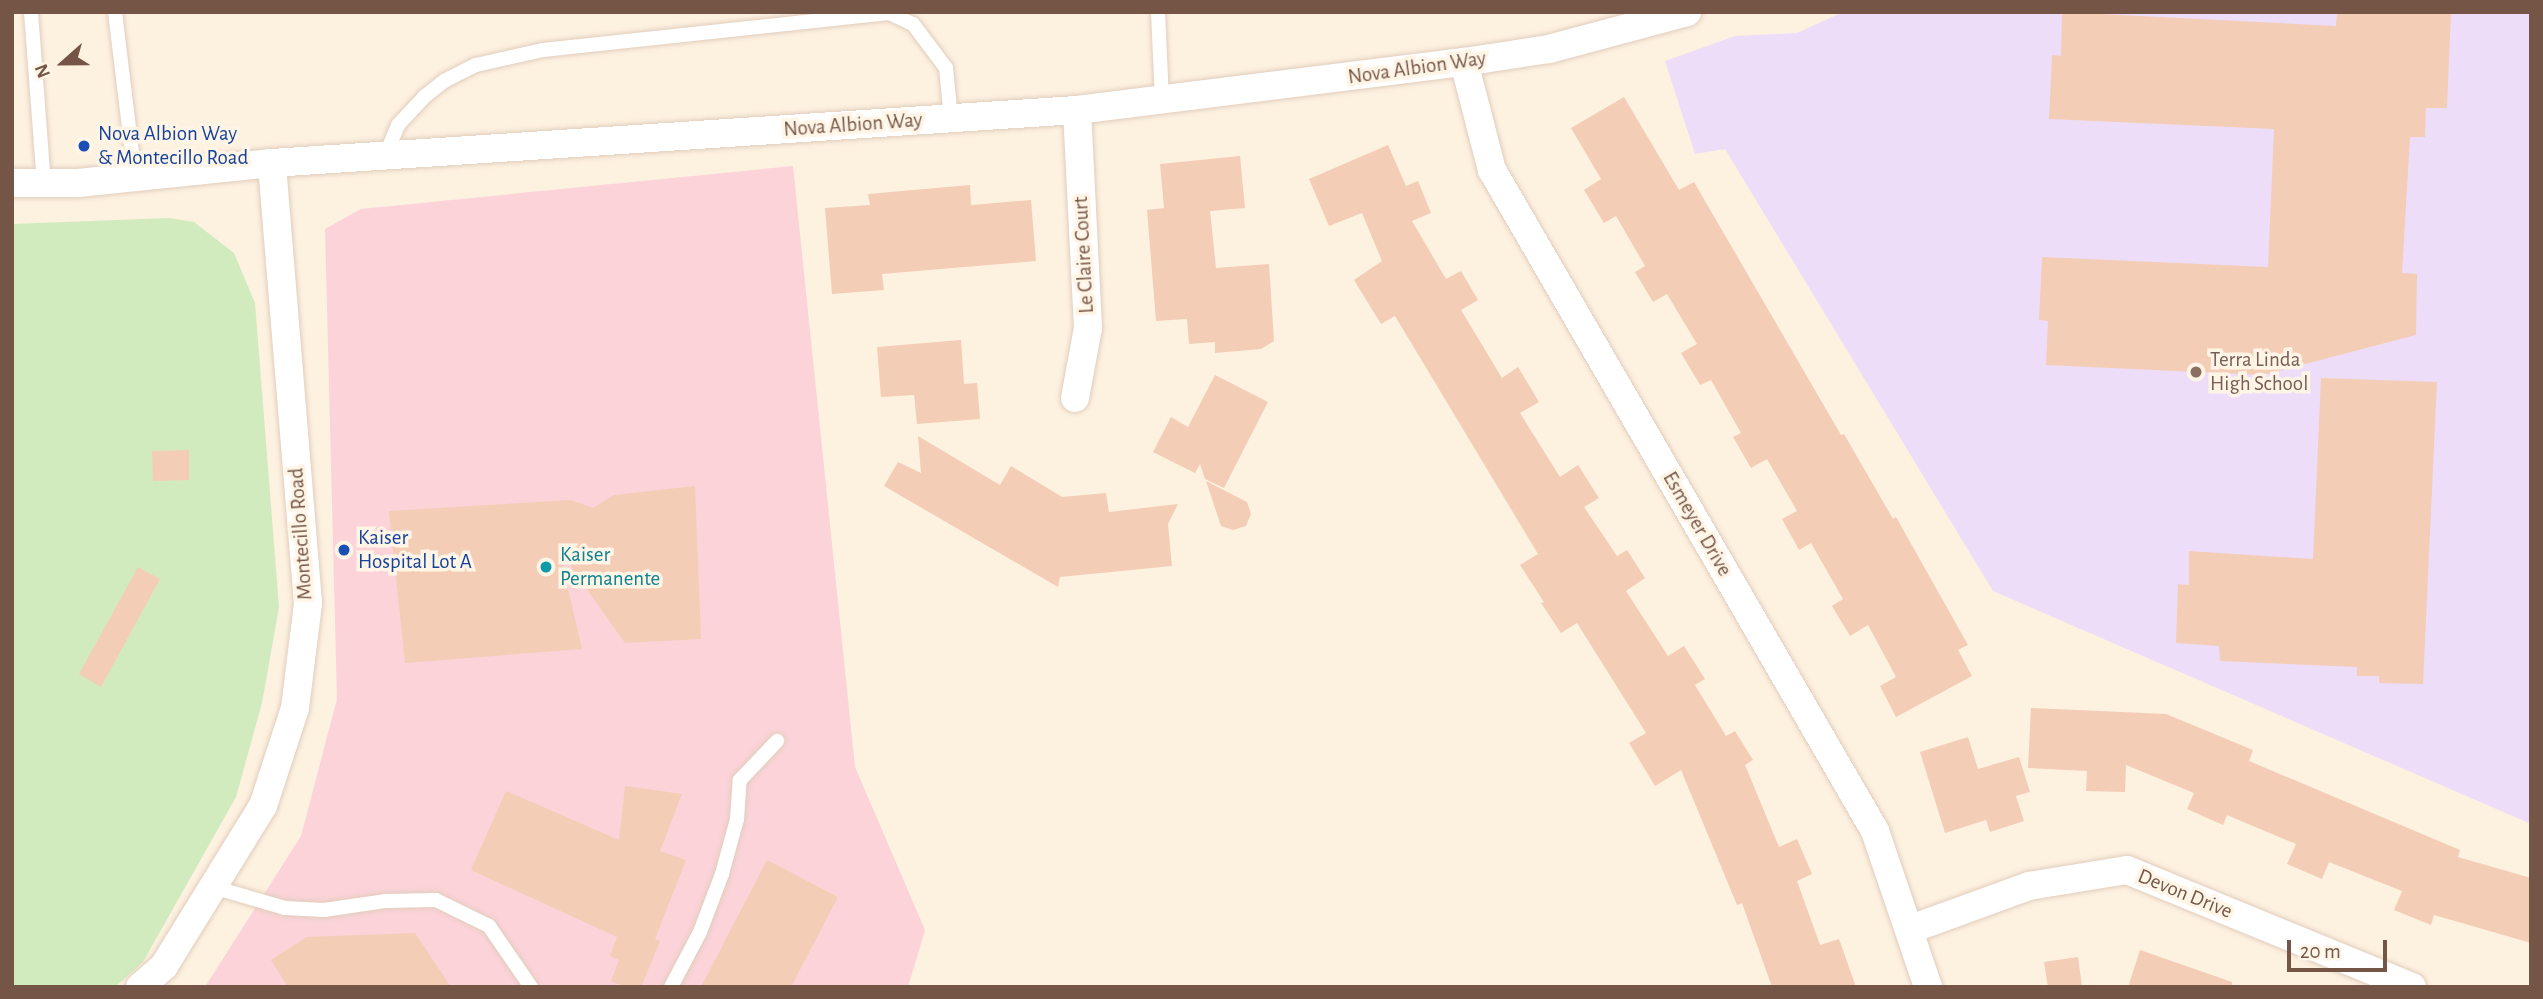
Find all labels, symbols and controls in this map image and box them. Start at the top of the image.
north arrow [28,28,98,98]
street label: Nova Albion Way [1346,46,1488,90]
text: N [32,61,54,80]
street label: Nova Albion Way [783,108,923,142]
place label: Nova Albion Way & Montecillo Road [98,121,248,171]
marker: Nova Albion Way & Montecillo Road [76,138,92,154]
street label: Le Claire Court [1068,196,1100,314]
place label: Terra Linda High School [2210,347,2308,397]
marker: Terra Linda High School [2188,364,2204,380]
street label: Montecillo Road [284,467,318,601]
street label: Esmeyer Drive [1657,467,1737,581]
place label: Kaiser Hospital Lot A [358,525,472,575]
marker: Kaiser Hospital Lot A [336,542,352,558]
place label: Kaiser Permanente [560,542,660,592]
marker: Kaiser Permanente [538,559,554,575]
street label: Devon Drive [2134,864,2236,924]
scale bar [2291,926,2391,970]
text: 20 m [2300,941,2341,962]

